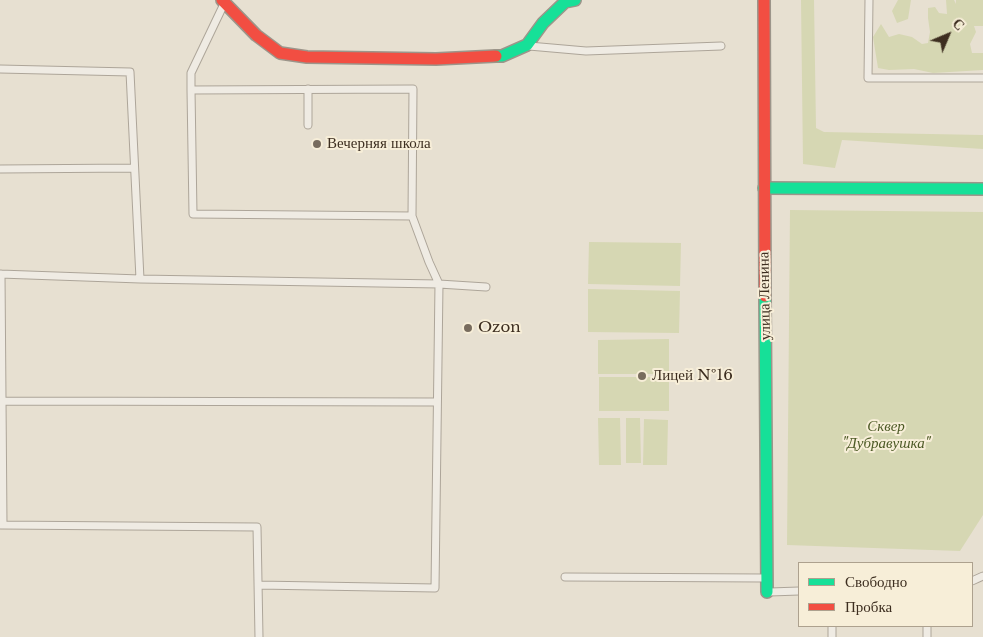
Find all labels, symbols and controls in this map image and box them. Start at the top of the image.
north arrow [923,10,973,60]
text: С [949,14,969,34]
place label: Вечерняя школа [327,135,431,153]
marker: Вечерняя школа [311,138,323,150]
street label: улица Ленина [755,251,775,341]
place label: Ozon [478,319,521,337]
marker: Ozon [462,322,474,334]
place label: Лицей №16 [652,367,733,385]
marker: Лицей №16 [636,370,648,382]
park label: Сквер "Дубравушка" [842,418,930,453]
legend [798,562,973,627]
text: Свободно [845,572,907,591]
text: Пробка [845,597,892,616]

